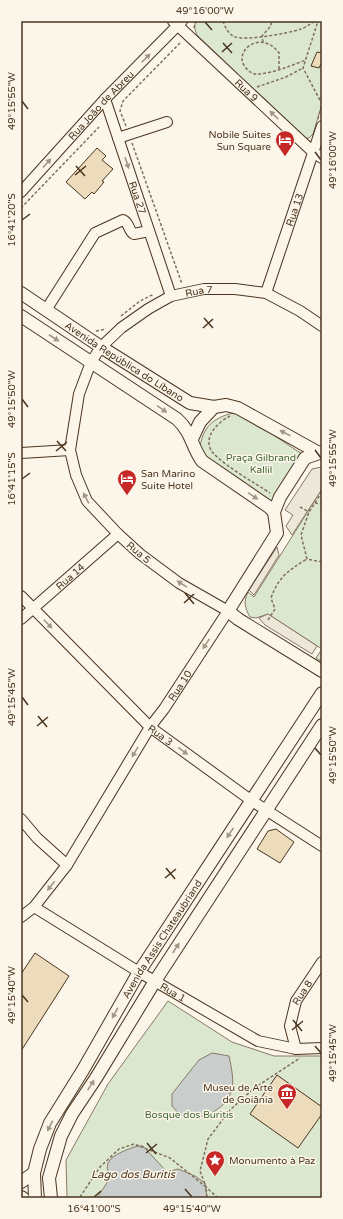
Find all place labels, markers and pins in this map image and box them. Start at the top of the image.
place label: Nobile Suites Sun Square [209,129,271,153]
hotel icon: Nobile Suites Sun Square [274,129,296,157]
hotel icon: San Marino Suite Hotel [116,468,138,496]
place label: San Marino Suite Hotel [141,468,195,492]
place label: Museu de Arte de Goiânia [203,1082,273,1106]
museum icon: Museu de Arte de Goiânia [276,1082,298,1110]
place icon: Monumento à Paz [204,1149,226,1177]
place label: Monumento à Paz [229,1155,315,1167]

